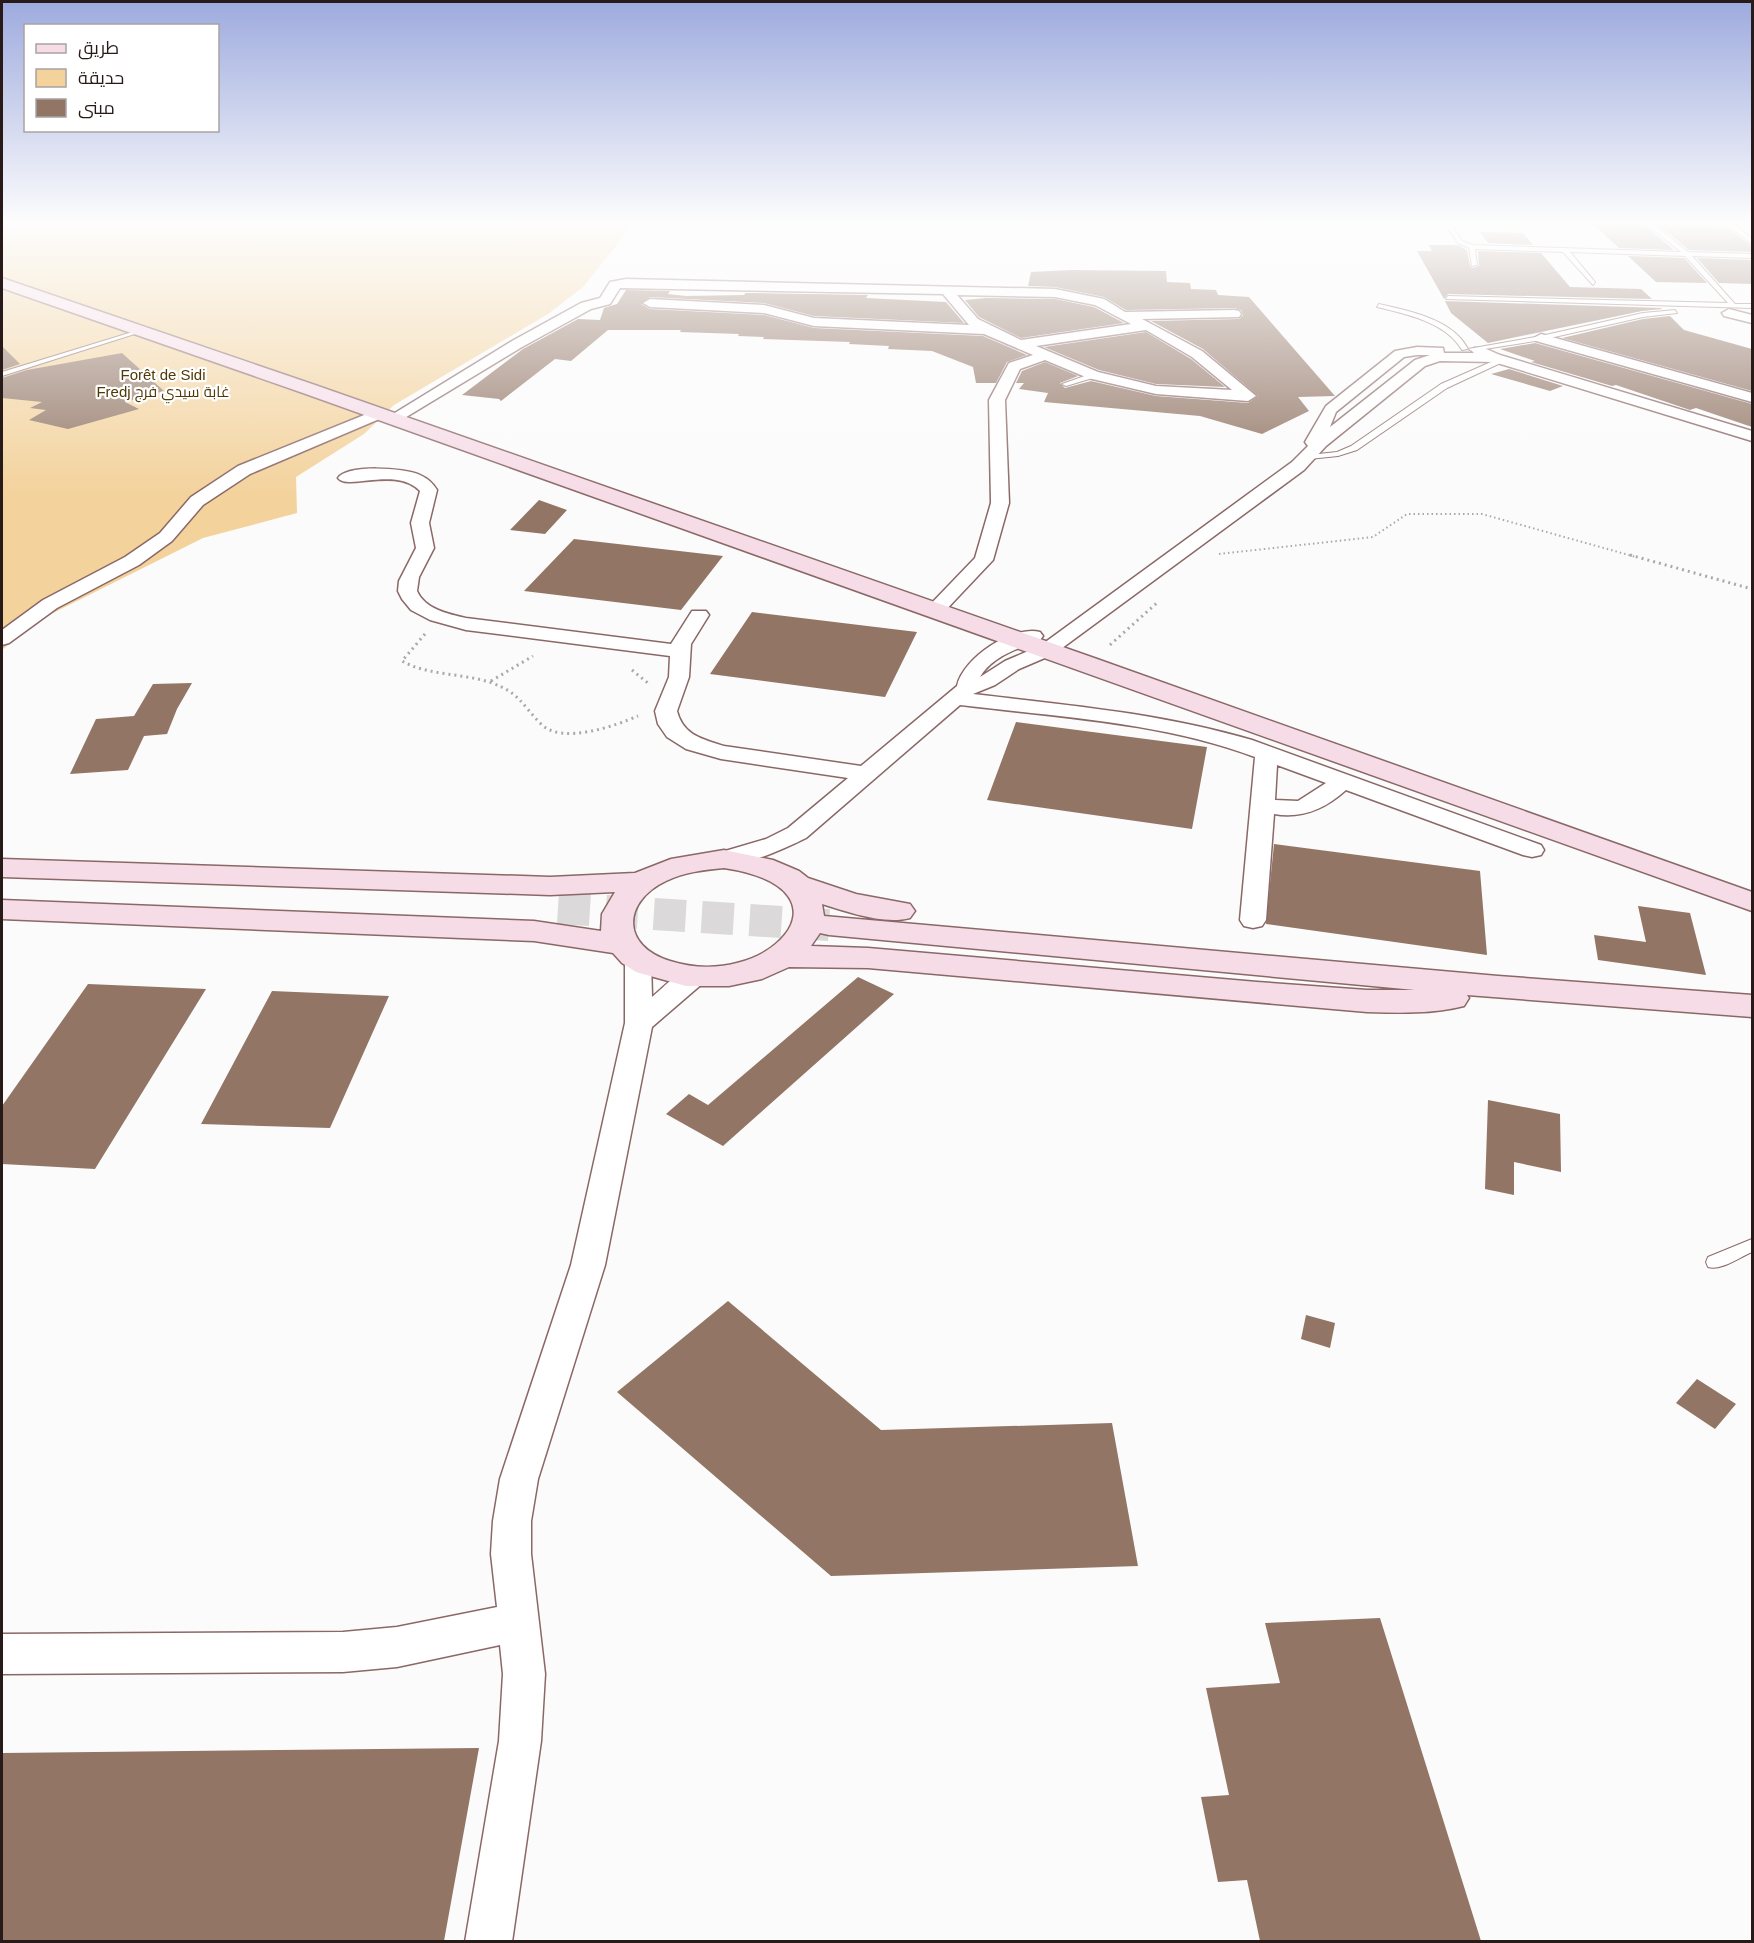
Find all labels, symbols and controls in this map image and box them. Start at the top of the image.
legend [24,24,219,132]
text: طريق [78,38,119,60]
text: حديقة [78,68,124,88]
text: مبنى [78,98,115,119]
park label: Forêt de Sidi Fredj غابة سيدي فرج [96,366,230,404]

